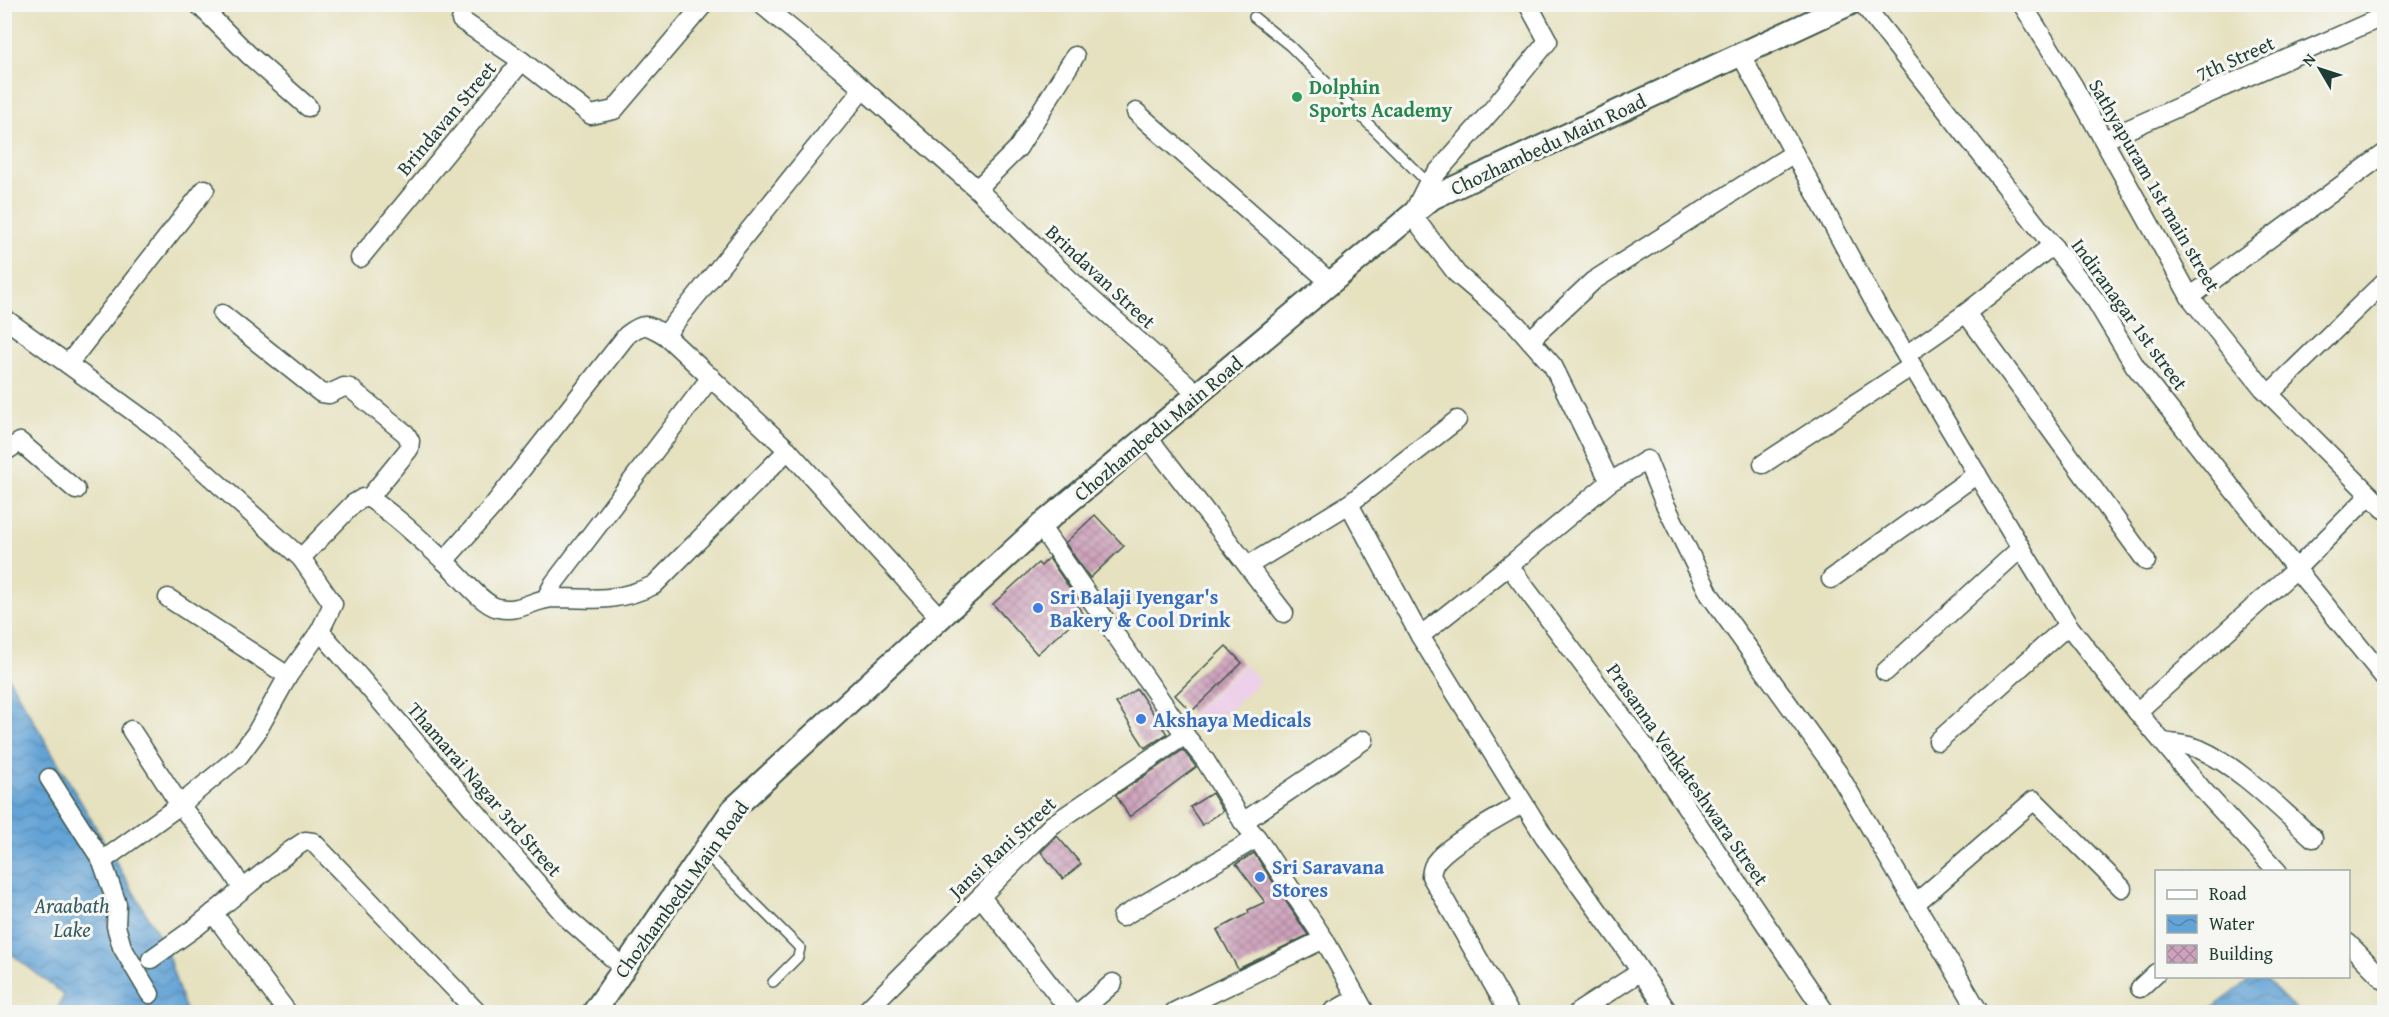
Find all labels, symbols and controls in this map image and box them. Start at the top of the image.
street label: 7th Street [2191,28,2279,88]
north arrow [2290,39,2350,99]
text: N [2296,48,2321,71]
street label: Brindavan Street [389,54,503,182]
place label: Dolphin Sports Academy [1309,72,1453,124]
street label: Sathyapuram 1st main street [2082,73,2228,297]
street label: Chozhambedu Main Road [1446,86,1651,202]
marker: Dolphin Sports Academy [1290,90,1304,104]
street label: Brindavan Street [1039,217,1163,335]
street label: Indiranagar 1st street [2065,232,2195,396]
street label: Chozhambedu Main Road [1067,348,1249,507]
place label: Sri Balaji Iyengar's Bakery & Cool Drink [1050,582,1231,634]
marker: Sri Balaji Iyengar's Bakery & Cool Drink [1031,601,1045,615]
street label: Prasanna Venkateshwara Street [1600,657,1776,891]
street label: Thamarai Nagar 3rd Street [401,695,569,883]
place label: Akshaya Medicals [1153,705,1311,734]
marker: Akshaya Medicals [1134,712,1148,726]
street label: Jansi Rani Street [940,789,1062,907]
street label: Chozhambedu Main Road [607,794,755,984]
place label: Sri Saravana Stores [1272,852,1385,904]
marker: Sri Saravana Stores [1253,870,1267,884]
legend [2155,870,2350,978]
text: Road [2209,880,2247,907]
water label: Araabath Lake [33,890,110,945]
text: Water [2209,910,2255,937]
text: Building [2209,940,2273,967]

